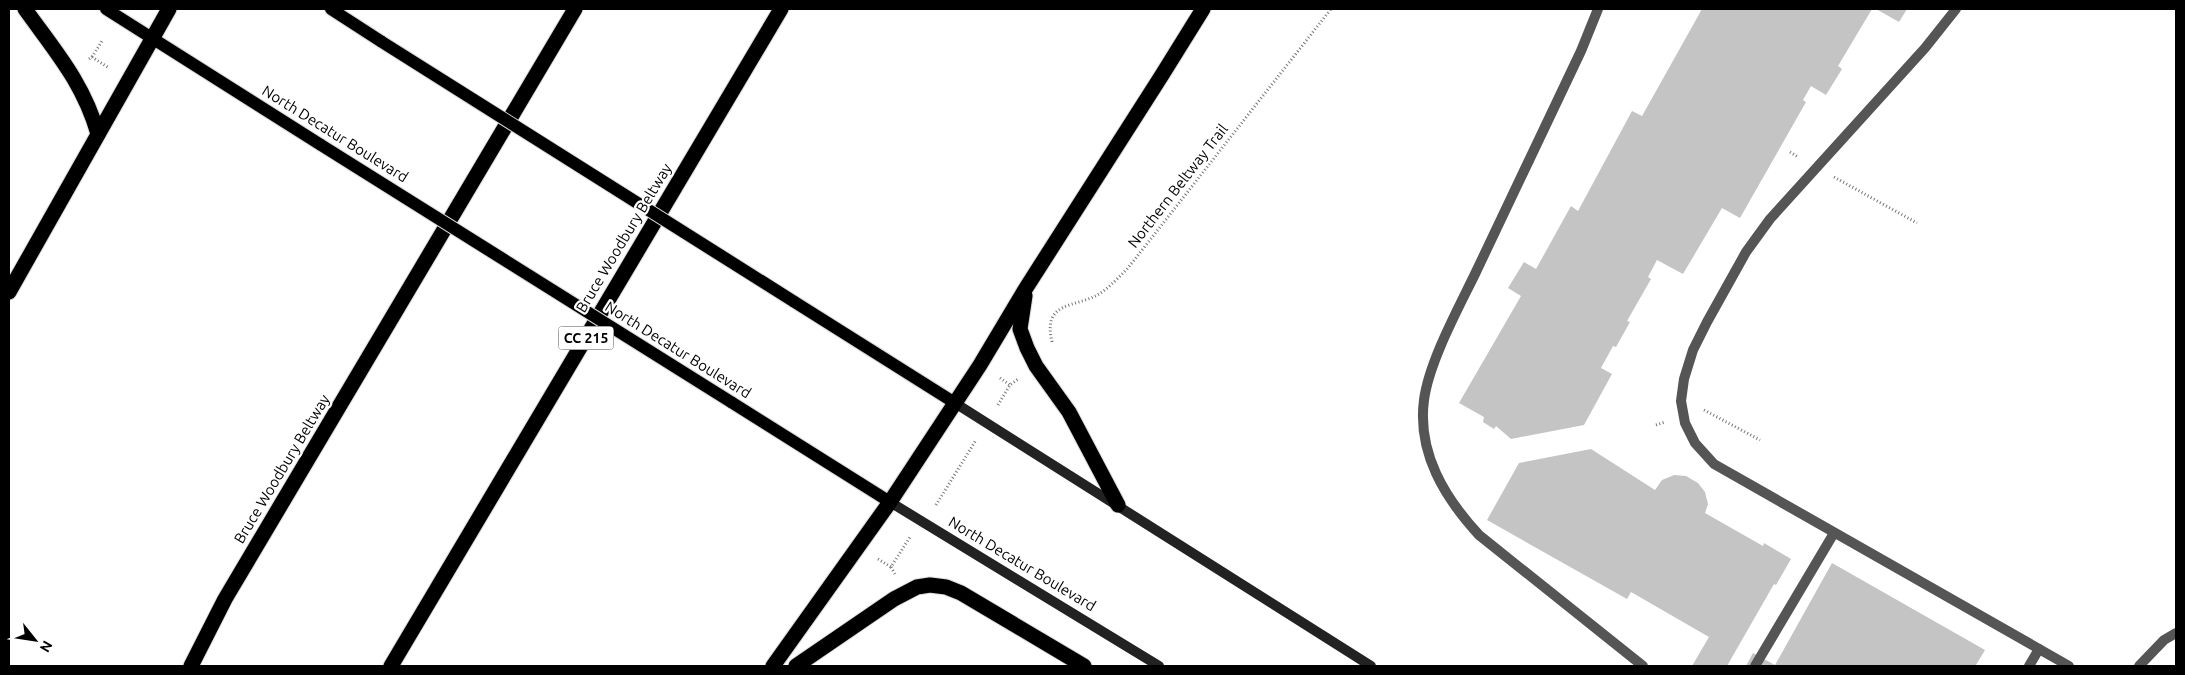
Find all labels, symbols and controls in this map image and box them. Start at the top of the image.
street label: North Decatur Boulevard [259,82,411,185]
street label: Northern Beltway Trail [1124,121,1231,251]
street label: Bruce Woodbury Beltway [572,160,675,315]
street label: North Decatur Boulevard [602,298,754,401]
road number: CC 215 [558,326,614,349]
street label: Bruce Woodbury Beltway [230,391,333,546]
street label: North Decatur Boulevard [946,513,1099,614]
north arrow [10,615,60,665]
text: N [37,638,56,655]

